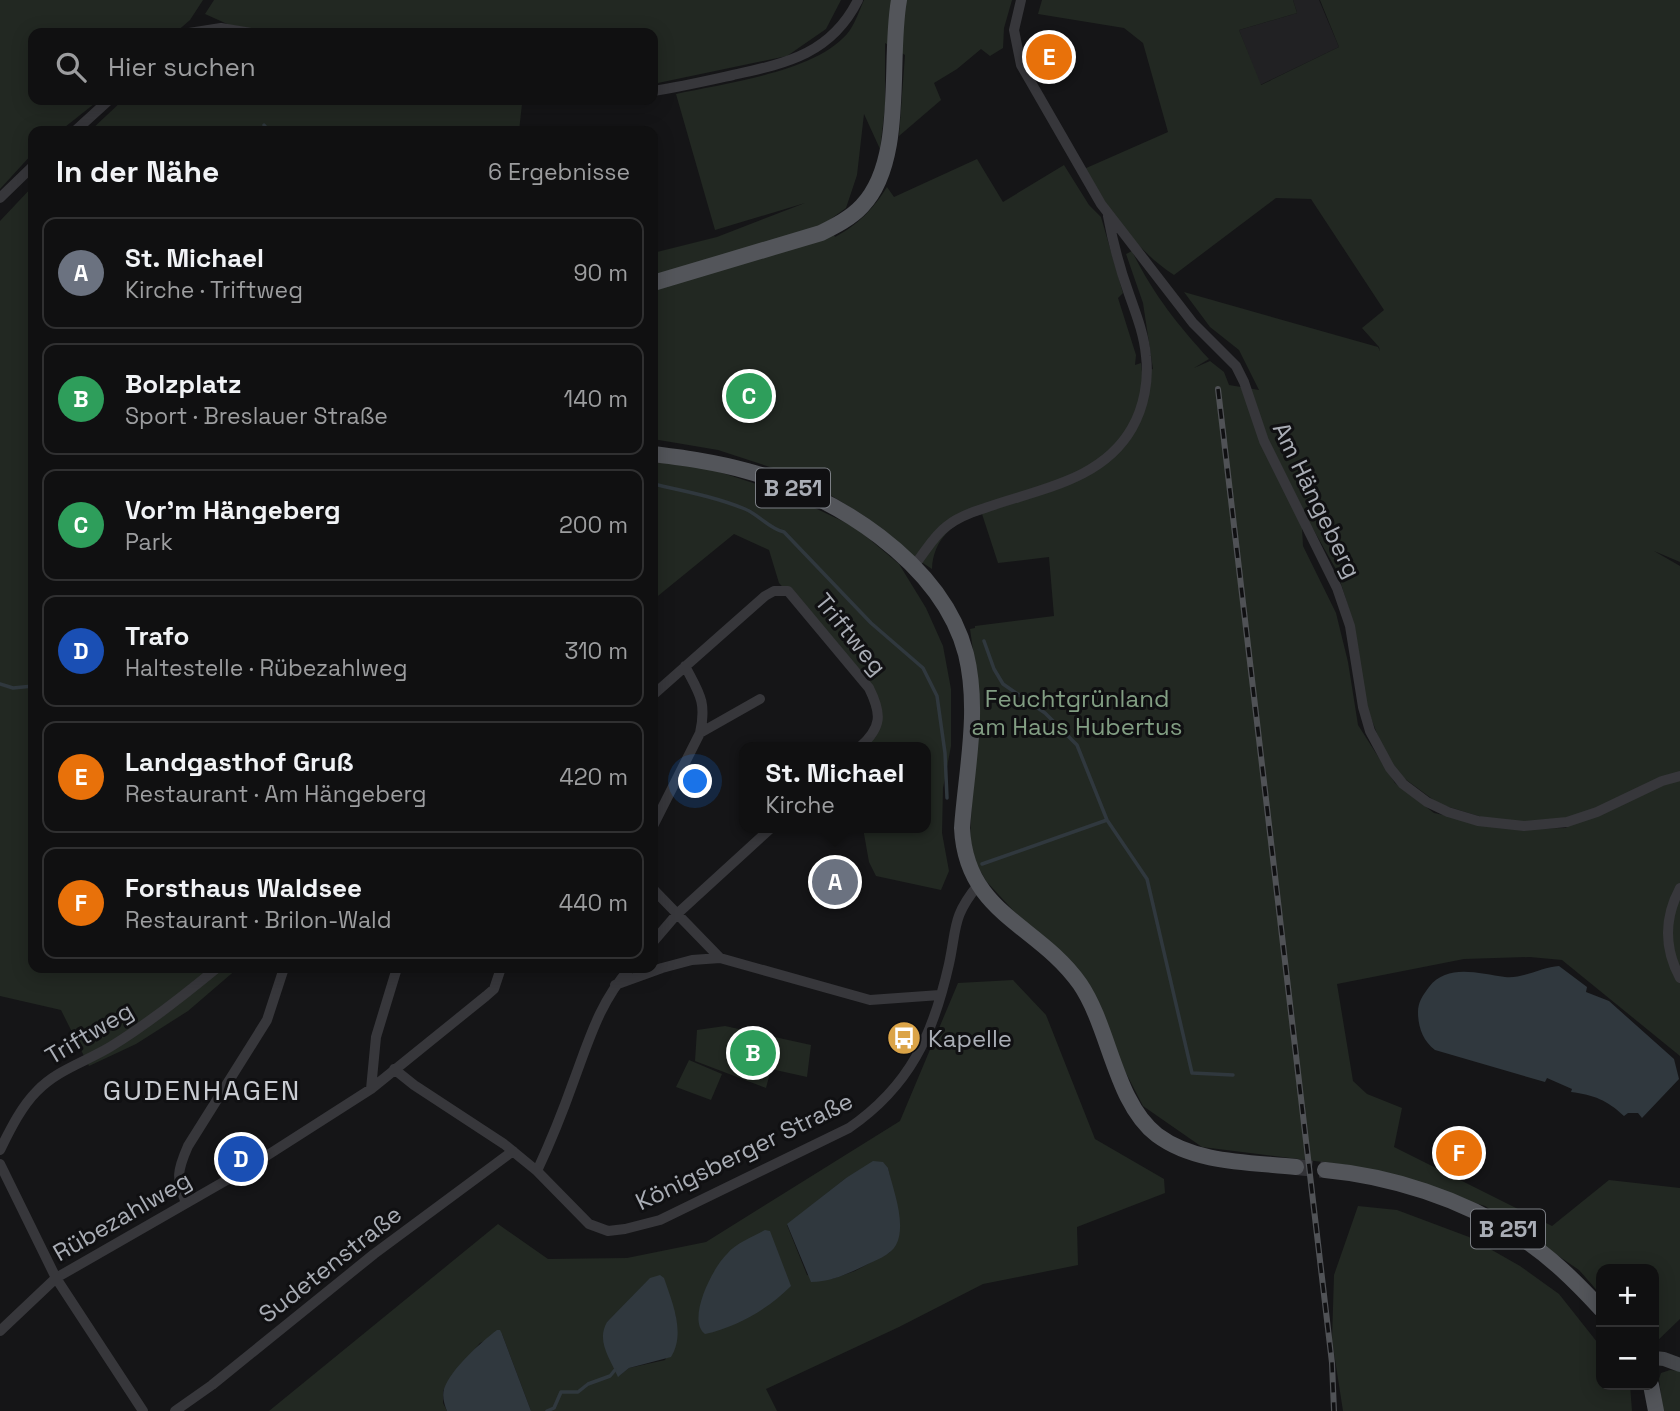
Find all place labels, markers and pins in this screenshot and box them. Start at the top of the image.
pin: E [1026,31,1072,83]
pin: C [726,370,772,422]
pin: A [812,856,858,908]
bus stop icon: Kapelle [885,1019,923,1057]
place label: Kapelle [928,1023,1012,1054]
pin: B [730,1027,776,1079]
pin: F [1436,1127,1482,1179]
pin: D [218,1133,264,1185]

